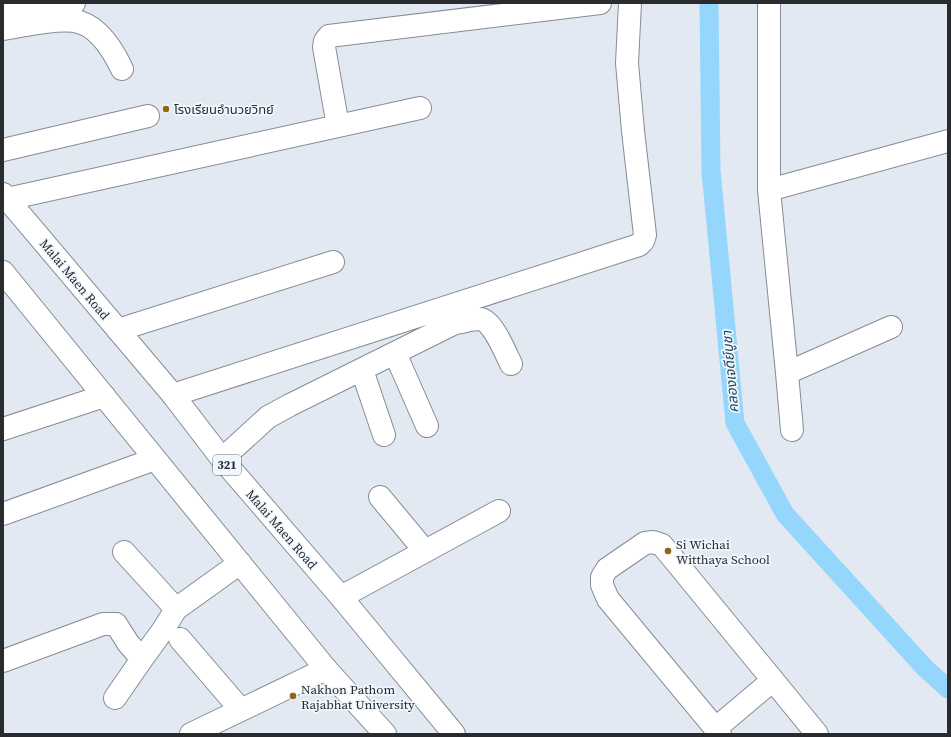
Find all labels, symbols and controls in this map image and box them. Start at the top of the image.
place label: โรงเรียนอำนวยวิทย์ [174,101,274,118]
marker: โรงเรียนอำนวยวิทย์ [161,104,171,114]
street label: Malai Maen Road [36,235,114,324]
water label: คลองเจดีย์บูชา [716,329,744,414]
road number: 321 [213,455,241,475]
street label: Malai Maen Road [242,486,321,573]
place label: Si Wichai Witthaya School [676,536,770,568]
marker: Si Wichai Witthaya School [663,546,673,556]
place label: Nakhon Pathom Rajabhat University [301,681,415,713]
marker: Nakhon Pathom Rajabhat University [288,691,298,701]

